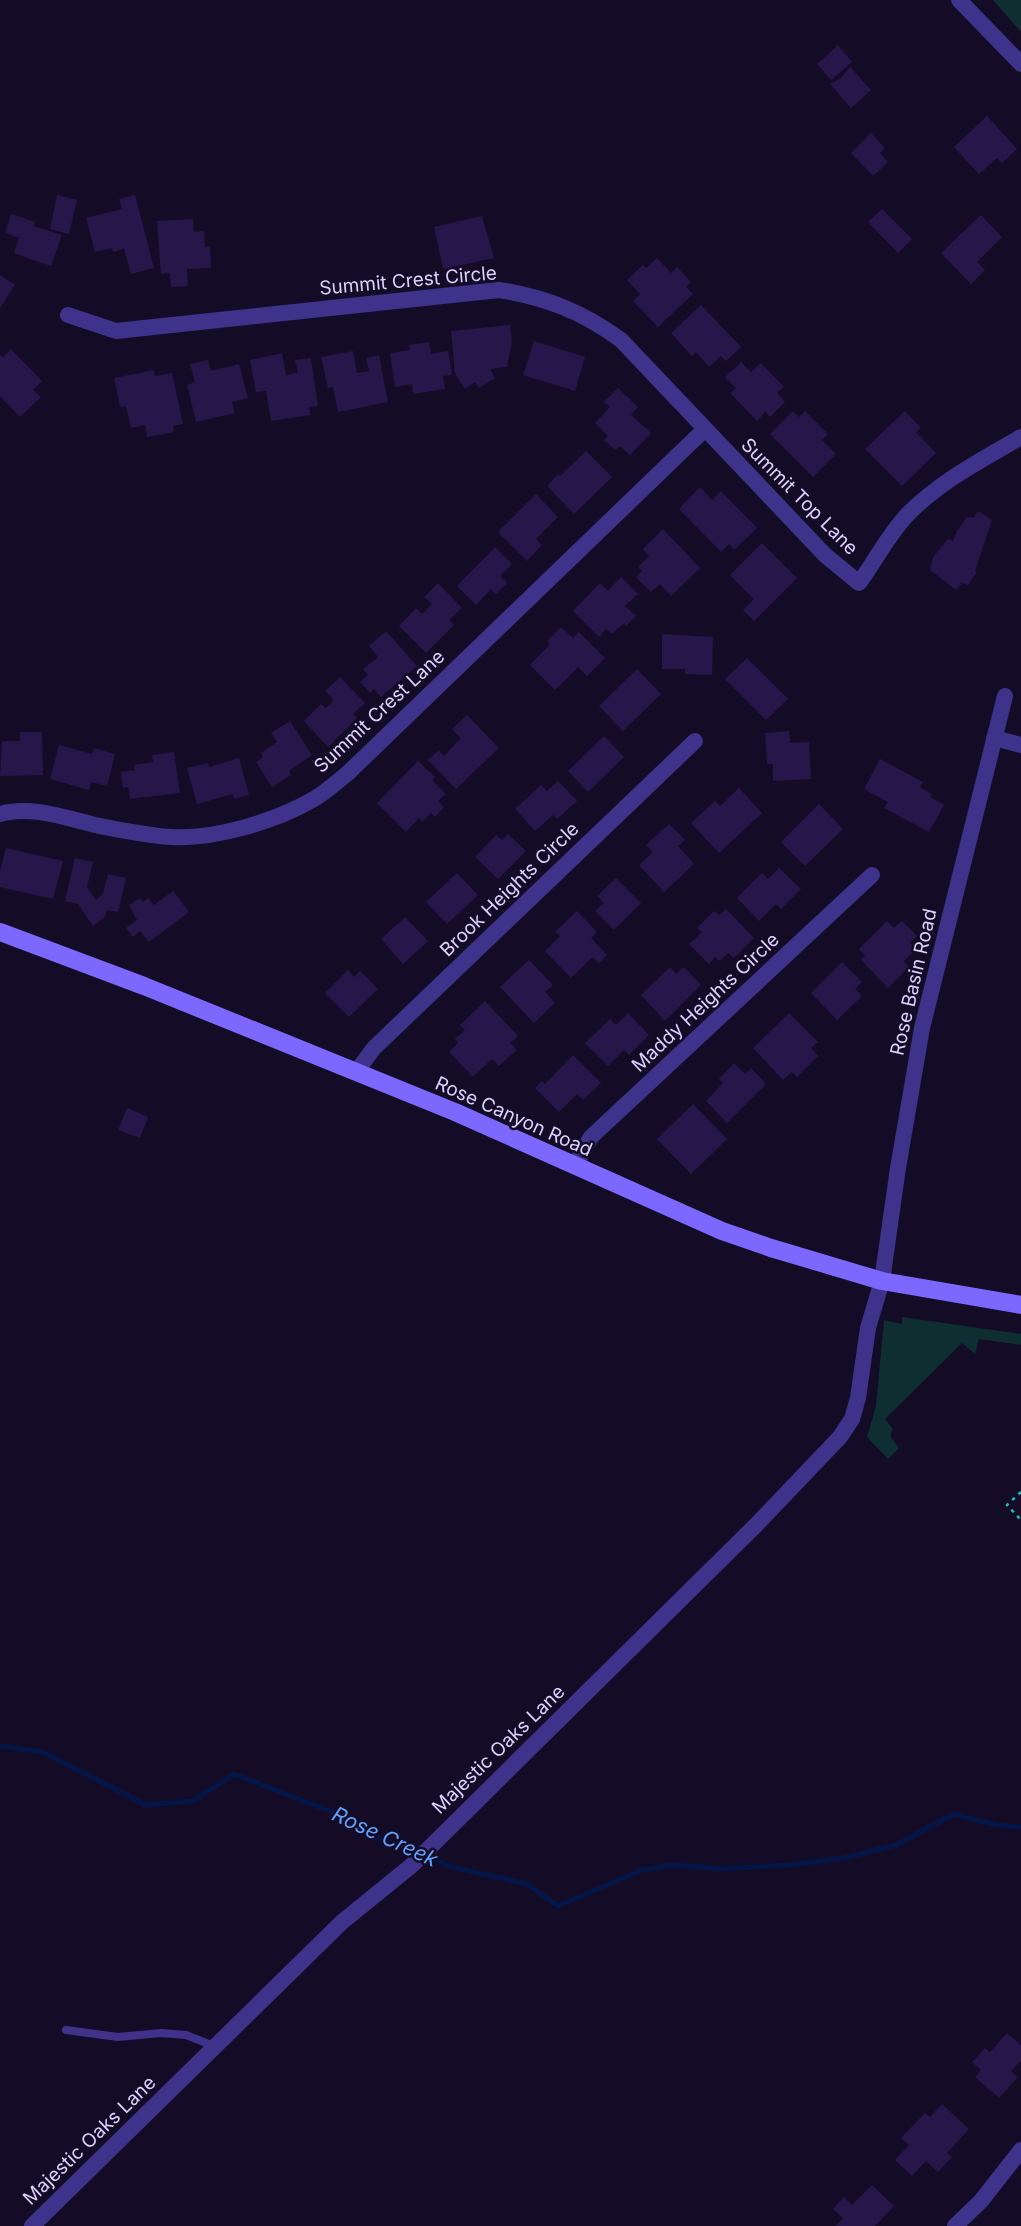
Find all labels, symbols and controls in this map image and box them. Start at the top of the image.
street label: Summit Crest Circle [318,261,498,300]
street label: Summit Top Lane [736,433,863,560]
street label: Summit Crest Lane [309,645,449,778]
street label: Brook Heights Circle [435,817,583,961]
street label: Rose Basin Road [885,906,942,1058]
street label: Maddy Heights Circle [627,928,784,1077]
street label: Rose Canyon Road [432,1072,596,1161]
street label: Majestic Oaks Lane [427,1680,569,1819]
water label: Rose Creek [328,1801,442,1872]
street label: Majestic Oaks Lane [18,2071,160,2210]

